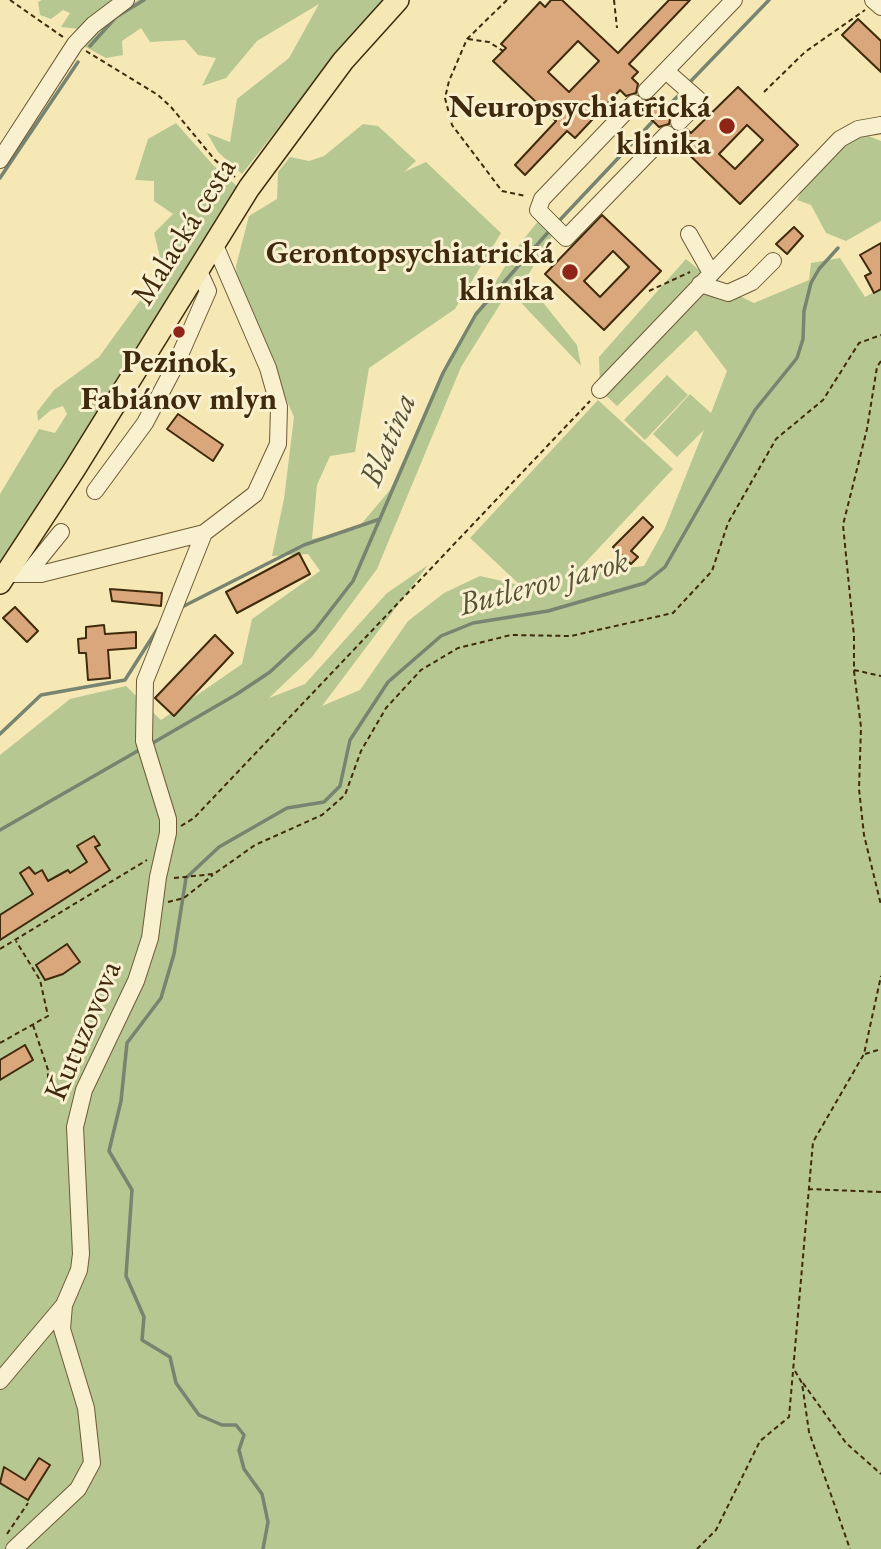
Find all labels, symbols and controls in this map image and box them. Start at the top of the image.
place label: Neuropsychiatrická klinika [449,89,711,164]
marker: Neuropsychiatrická klinika [717,116,737,136]
street label: Malacká cesta [125,151,245,313]
place label: Gerontopsychiatrická klinika [266,235,554,310]
marker: Gerontopsychiatrická klinika [560,262,580,282]
marker: Pezinok, Fabiánov mlyn [171,324,187,340]
place label: Pezinok, Fabiánov mlyn [81,344,277,419]
water label: Blatina [352,388,426,492]
water label: Butlerov jarok [455,542,633,626]
street label: Kutuzovova [37,955,131,1107]

